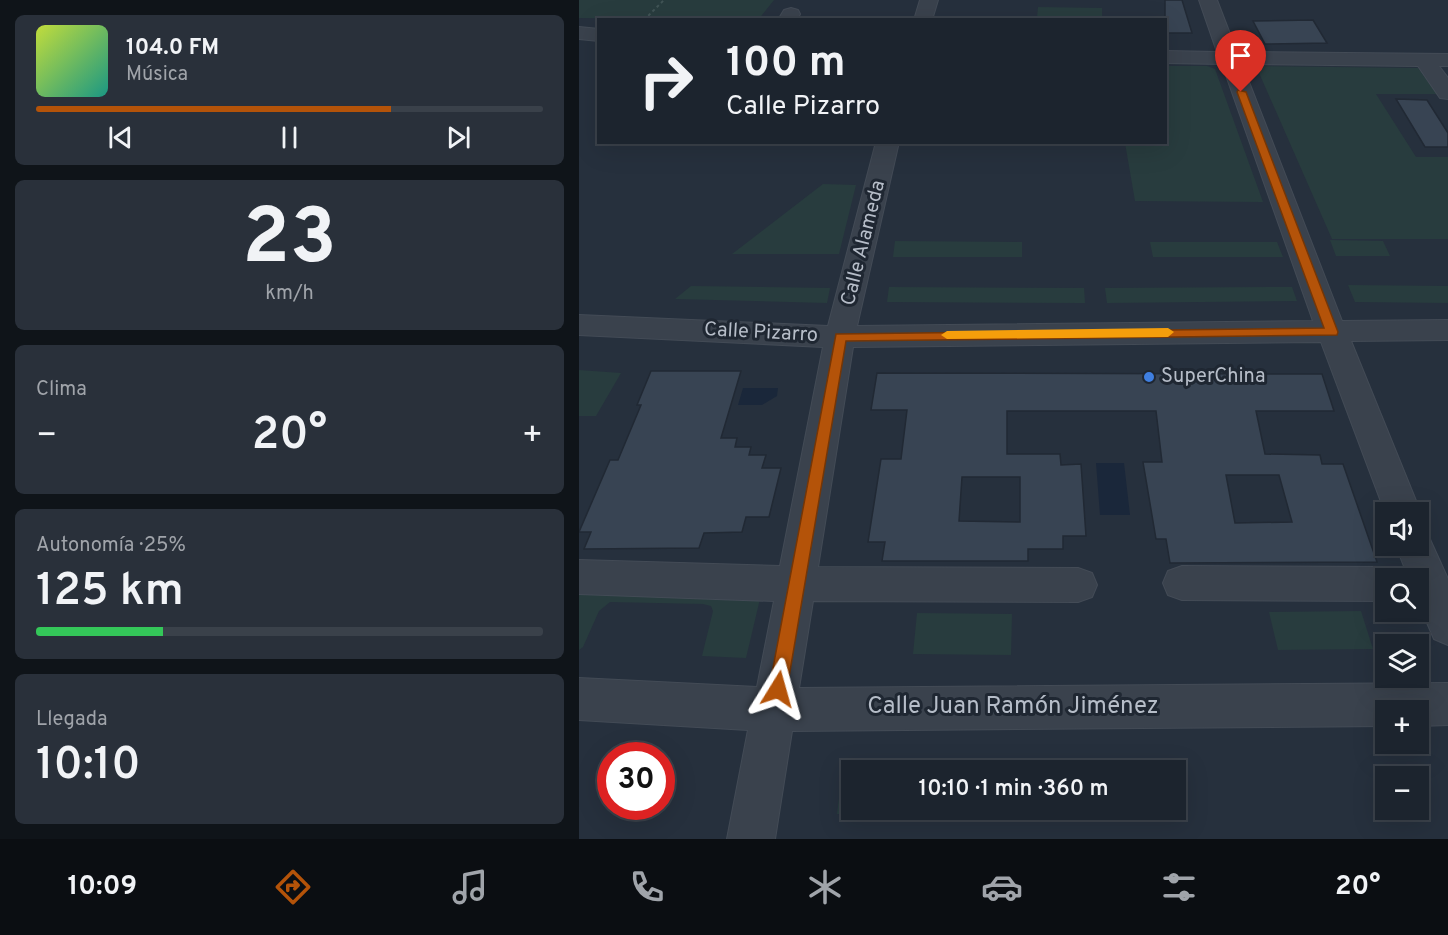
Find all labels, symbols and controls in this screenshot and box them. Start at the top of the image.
pin [1215,30,1266,92]
text: 104.0 FM [126,35,219,62]
text: 100 m [726,38,845,91]
icon: arrive [1224,39,1257,72]
icon: right [627,42,705,120]
text: Música [126,62,188,88]
text: Calle Pizarro [726,90,880,124]
icon: previous [104,121,137,154]
icon: pause [273,121,306,154]
icon: next [442,121,475,154]
street label: Calle Alameda [836,178,892,308]
text: 23 [242,192,337,291]
text: km/h [265,281,314,307]
street label: Calle Pizarro [703,317,819,349]
place label: SuperChina [1161,364,1266,390]
marker: SuperChina [1142,370,1156,384]
text: Clima [36,377,87,403]
text: 20° [252,408,327,465]
text: − [36,416,57,458]
text: + [522,416,543,458]
map controls [1375,502,1429,820]
button: sound [1375,502,1429,556]
text: Autonomía · 25% [36,533,186,559]
text: 125 km [36,564,184,621]
button: search [1375,568,1429,622]
button: layers [1375,634,1429,688]
position arrow [746,657,810,721]
street label: Calle Juan Ramón Jiménez [867,692,1159,722]
button: + [1375,700,1429,754]
text: Llegada [36,707,108,733]
text: 10:10 [36,738,141,795]
speed limit sign: 30 [597,742,675,820]
button: − [1375,766,1429,820]
text: 10:10 · 1 min · 360 m [919,776,1108,803]
icon: directions [272,866,314,908]
icon: music [449,866,491,908]
icon: phone [626,866,668,908]
icon: climate [804,866,846,908]
icon: car [981,866,1023,908]
icon: filters [1158,866,1200,908]
text: 10:09 [68,870,137,904]
text: 20° [1335,870,1380,904]

